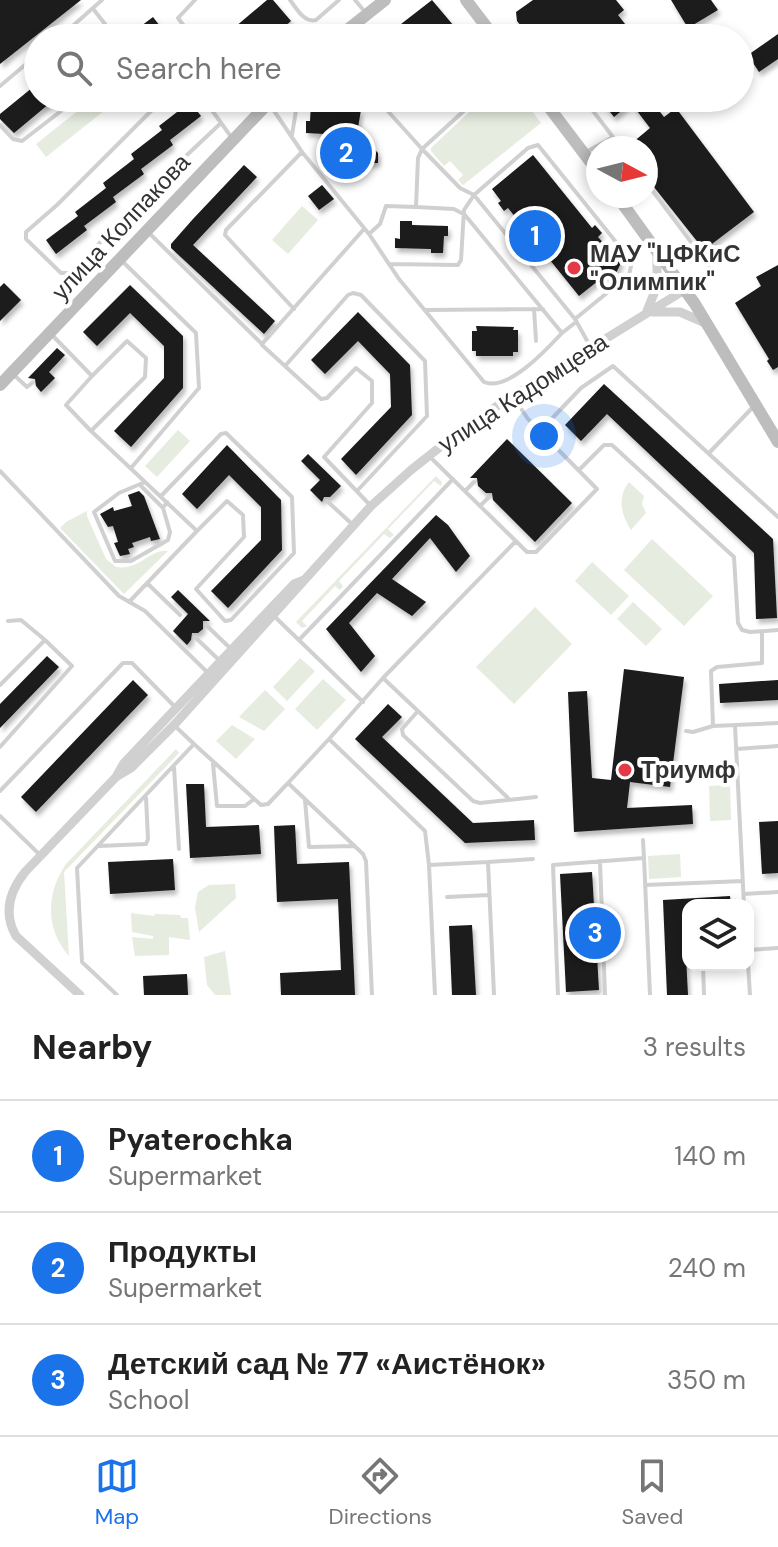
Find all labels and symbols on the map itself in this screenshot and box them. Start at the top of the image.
pin: 2 [320,123,372,183]
north arrow [586,136,658,208]
street label: улица Колпакова [45,146,197,307]
pin: 1 [509,206,561,266]
place label: МАУ "ЦФКиС "Олимпик" [590,238,741,297]
marker: МАУ "ЦФКиС "Олимпик" [565,259,583,277]
street label: улица Кадомцева [432,326,614,459]
your location [524,416,564,456]
place label: Триумф [641,754,736,785]
marker: Триумф [616,761,634,779]
pin: 3 [569,903,621,963]

